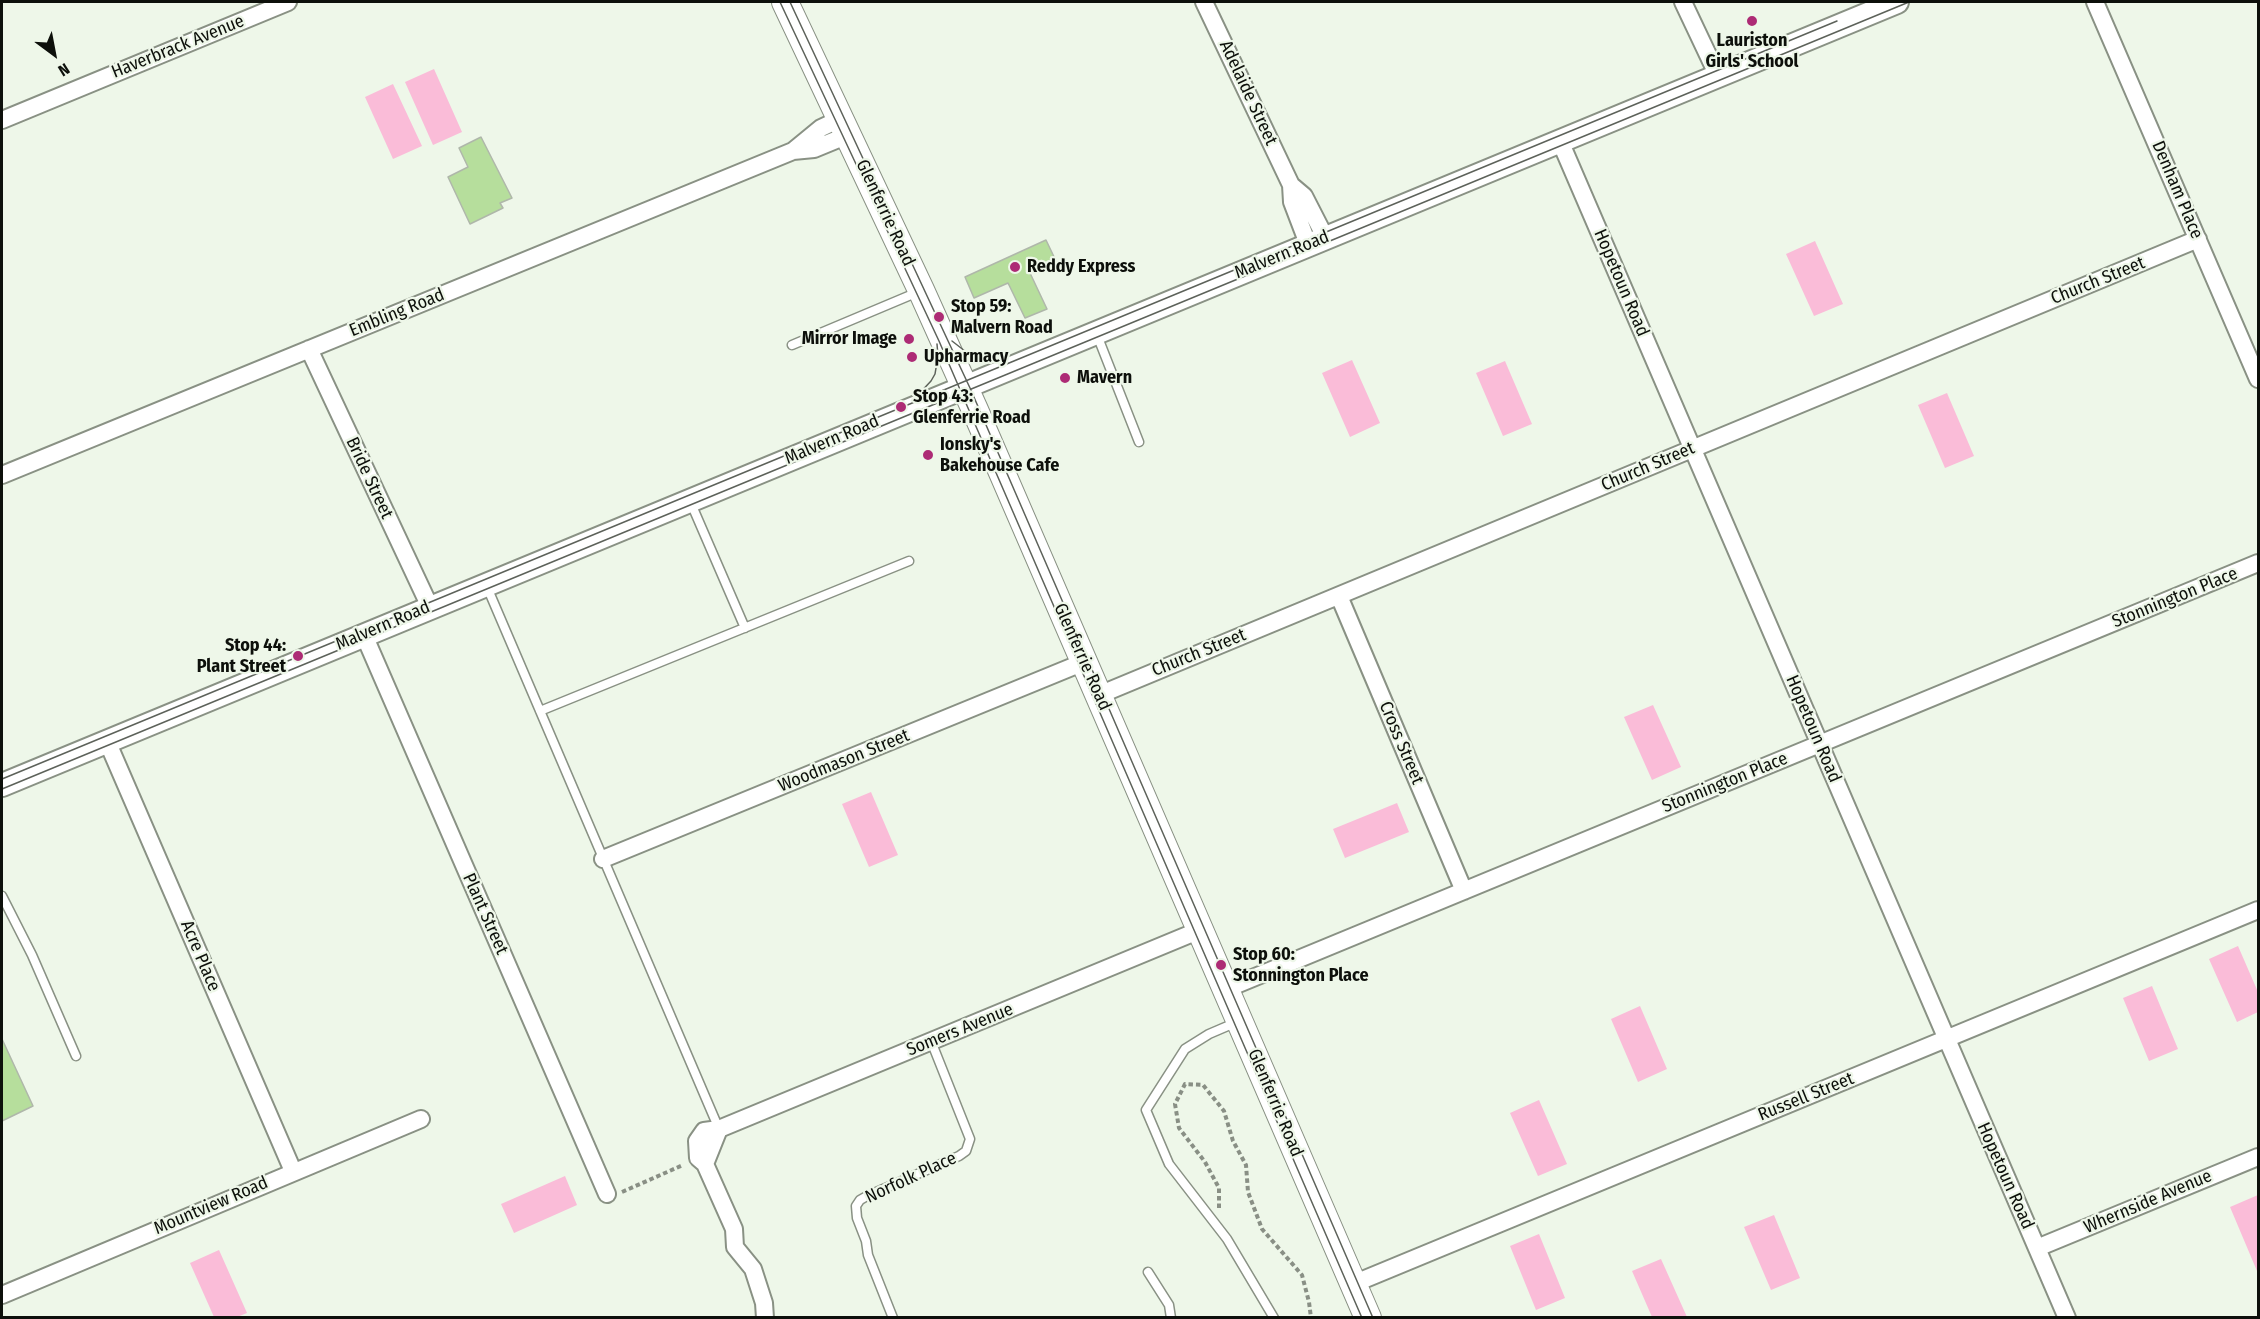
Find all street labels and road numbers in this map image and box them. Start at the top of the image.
street label: Haverbrack Avenue [109,11,247,83]
street label: Adelaide Street [1214,37,1282,149]
street label: Denham Place [2147,138,2207,242]
street label: Glenferrie Road [851,156,919,270]
street label: Malvern Road [1232,226,1332,284]
street label: Hopetoun Road [1589,226,1653,340]
street label: Church Street [2048,252,2148,310]
street label: Embling Road [346,284,448,342]
street label: Malvern Road [782,410,882,470]
street label: Bride Street [341,434,397,522]
street label: Church Street [1598,438,1698,496]
street label: Stonnington Place [2109,563,2241,633]
street label: Malvern Road [333,596,433,656]
street label: Glenferrie Road [1049,600,1115,714]
street label: Church Street [1149,624,1249,682]
street label: Hopetoun Road [1781,672,1845,786]
street label: Cross Street [1374,698,1428,788]
street label: Woodmason Street [775,725,913,797]
street label: Stonnington Place [1659,748,1791,818]
street label: Plant Street [458,870,512,958]
street label: Acre Place [175,917,225,995]
street label: Somers Avenue [903,999,1017,1061]
street label: Glenferrie Road [1243,1046,1307,1160]
street label: Russell Street [1755,1068,1857,1126]
street label: Hopetoun Road [1972,1119,2038,1233]
street label: Norfolk Place [862,1148,960,1208]
street label: Whernside Avenue [2081,1165,2215,1239]
street label: Mountview Road [151,1172,271,1240]

